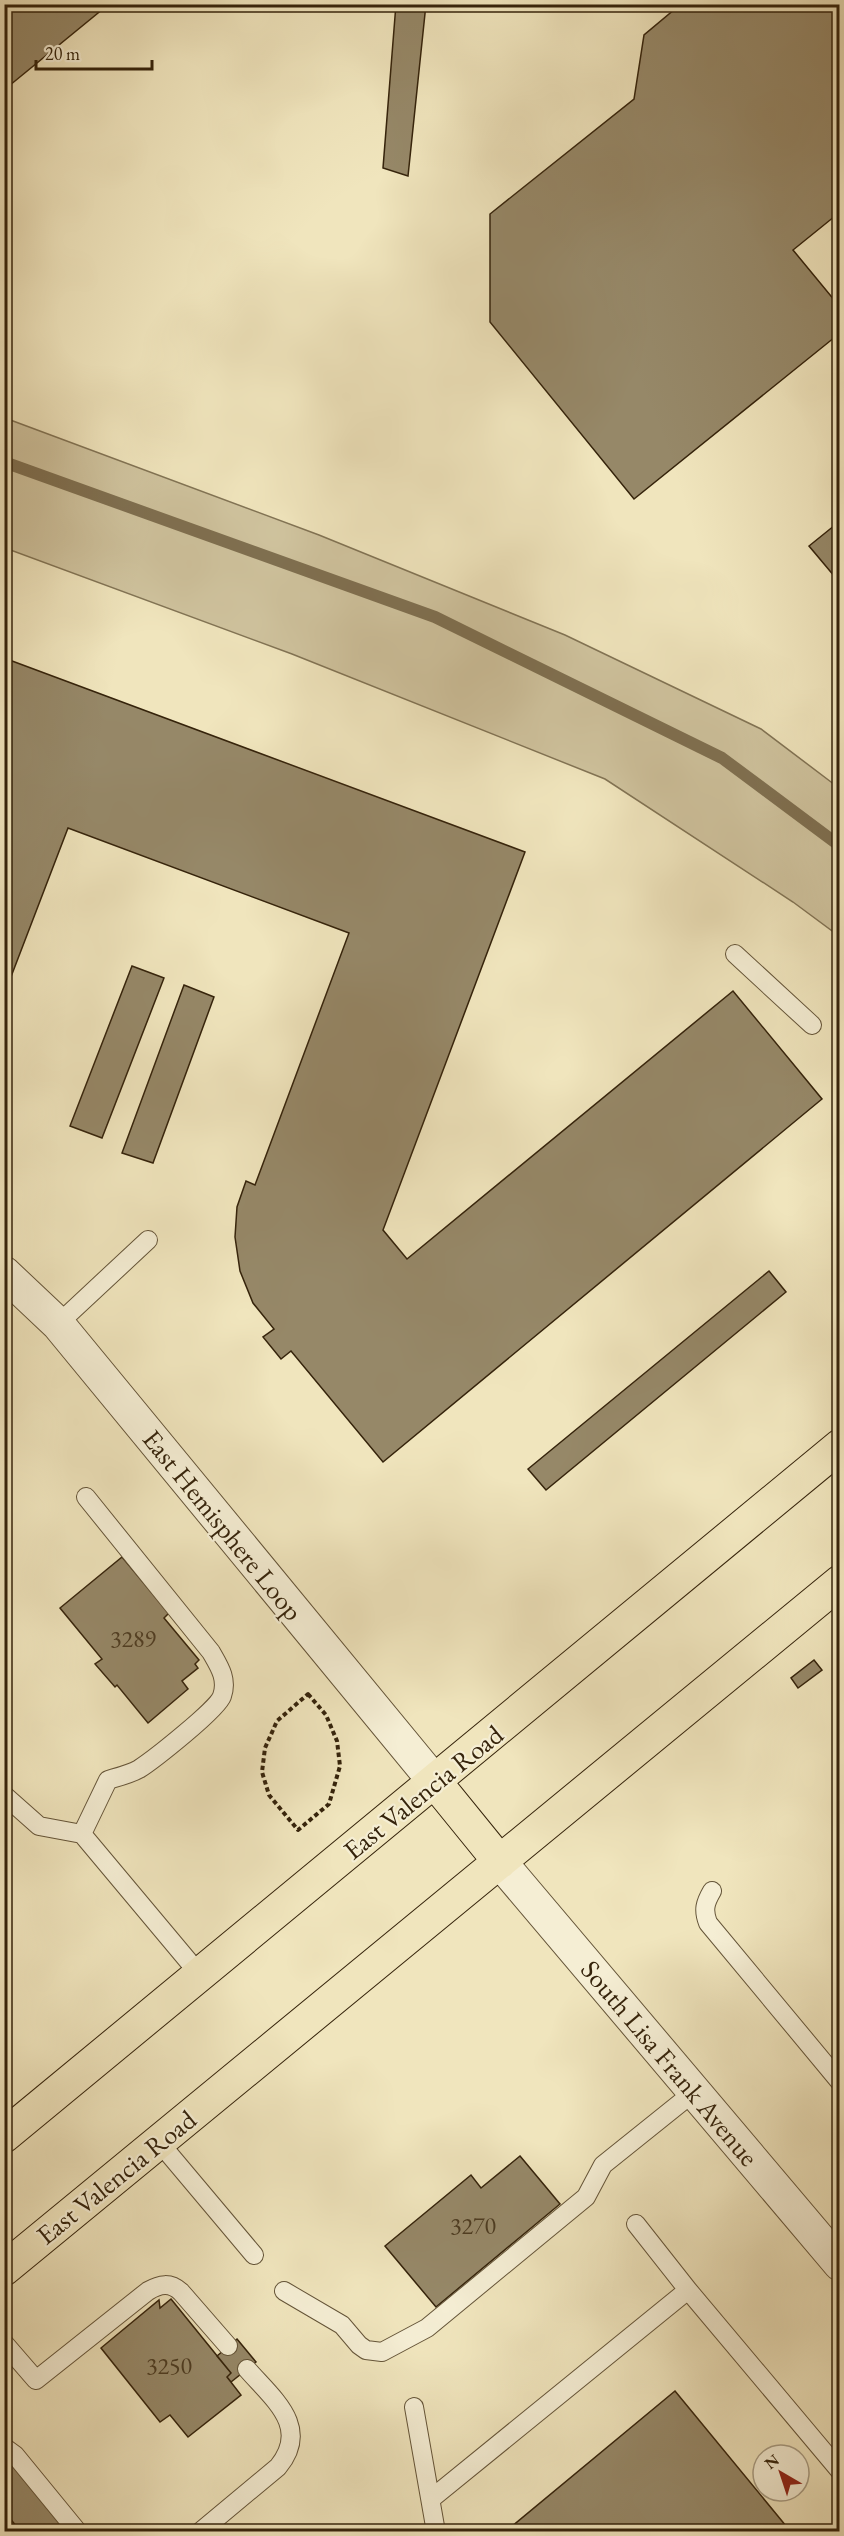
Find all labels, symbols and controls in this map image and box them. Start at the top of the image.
scale bar [36,33,152,71]
text: 20 m [45,42,80,65]
street label: East Hemisphere Loop [135,1422,311,1628]
house number: 3289 [110,1623,157,1654]
street label: East Valencia Road [336,1717,510,1867]
street label: South Lisa Frank Avenue [573,1953,767,2173]
street label: East Valencia Road [29,2102,203,2252]
house number: 3270 [450,2210,496,2241]
house number: 3250 [146,2350,192,2381]
north arrow [751,2443,811,2503]
text: N [760,2449,784,2474]

